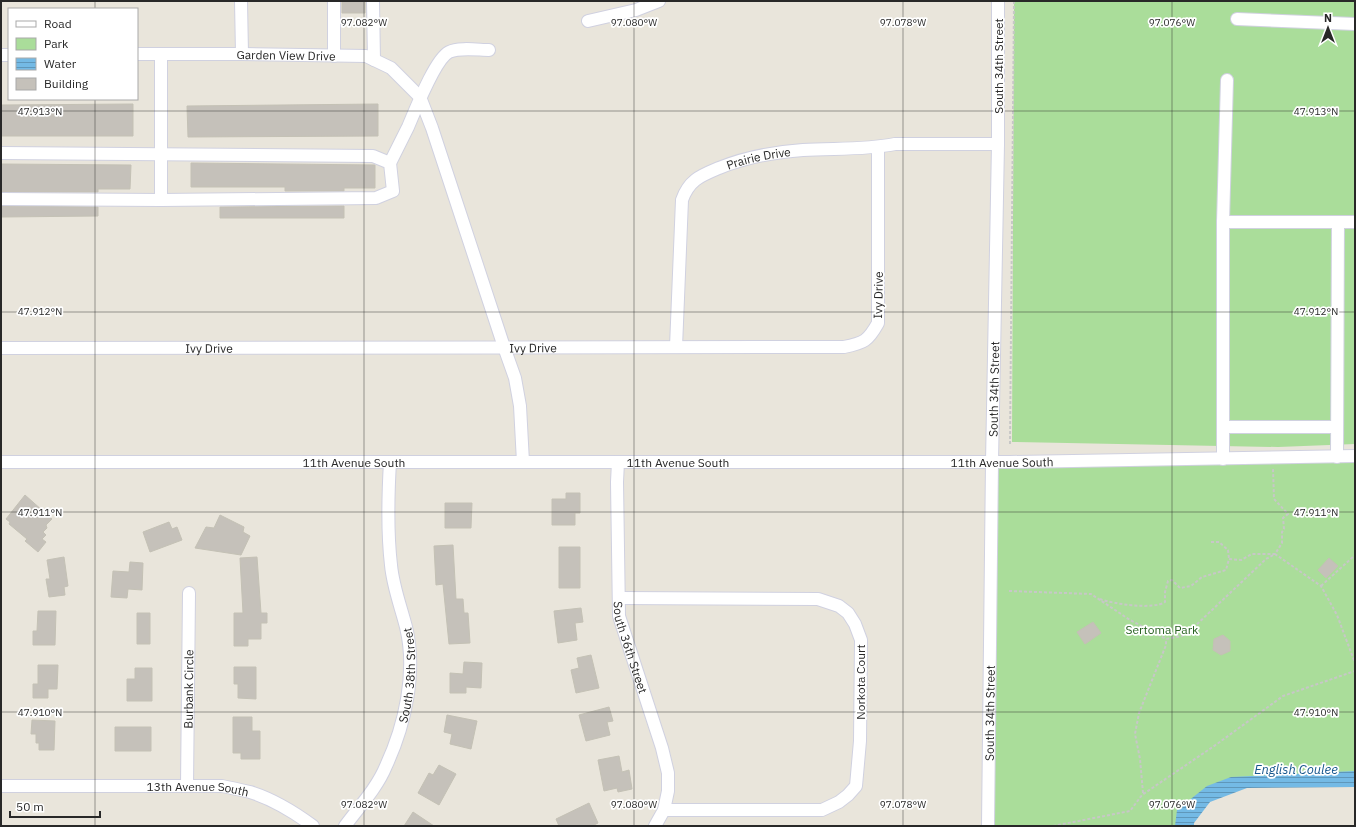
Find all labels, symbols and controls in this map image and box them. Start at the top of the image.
legend [8,8,138,100]
north arrow [1308,8,1348,48]
text: N [1324,11,1332,25]
text: Road [44,16,72,31]
text: 97.082°W [341,16,387,29]
text: 97.080°W [611,16,657,29]
text: 97.078°W [880,16,926,29]
text: 97.076°W [1149,16,1195,29]
street label: South 34th Street [991,18,1006,114]
text: Park [44,36,69,51]
street label: Garden View Drive [236,47,336,63]
text: Water [44,56,77,71]
text: Building [44,76,89,91]
text: 47.913°N [18,105,62,118]
text: 47.913°N [1294,105,1338,118]
street label: Prairie Drive [724,144,792,172]
street label: Ivy Drive [870,271,886,319]
text: 47.912°N [18,305,62,318]
text: 47.912°N [1294,305,1338,318]
street label: Ivy Drive [185,340,233,355]
street label: Ivy Drive [509,340,557,355]
street label: South 34th Street [985,341,1002,437]
street label: 11th Avenue South [951,454,1054,470]
street label: 11th Avenue South [303,455,405,470]
street label: 11th Avenue South [627,455,729,470]
text: 47.911°N [18,506,62,519]
text: 47.911°N [1294,506,1338,519]
street label: South 36th Street [611,601,651,695]
park label: Sertoma Park [1126,622,1199,637]
street label: South 38th Street [395,626,418,724]
street label: Norkota Court [853,644,868,720]
street label: Burbank Circle [180,649,196,729]
street label: South 34th Street [981,665,997,761]
text: 47.910°N [18,706,62,719]
text: 47.910°N [1294,706,1338,719]
water label: English Coulee [1254,761,1338,778]
street label: 13th Avenue South [147,779,250,799]
scale bar [10,793,100,819]
text: 97.082°W [341,798,387,811]
text: 97.080°W [611,798,657,811]
text: 97.078°W [880,798,926,811]
text: 97.076°W [1149,798,1195,811]
text: 50 m [16,799,44,814]

